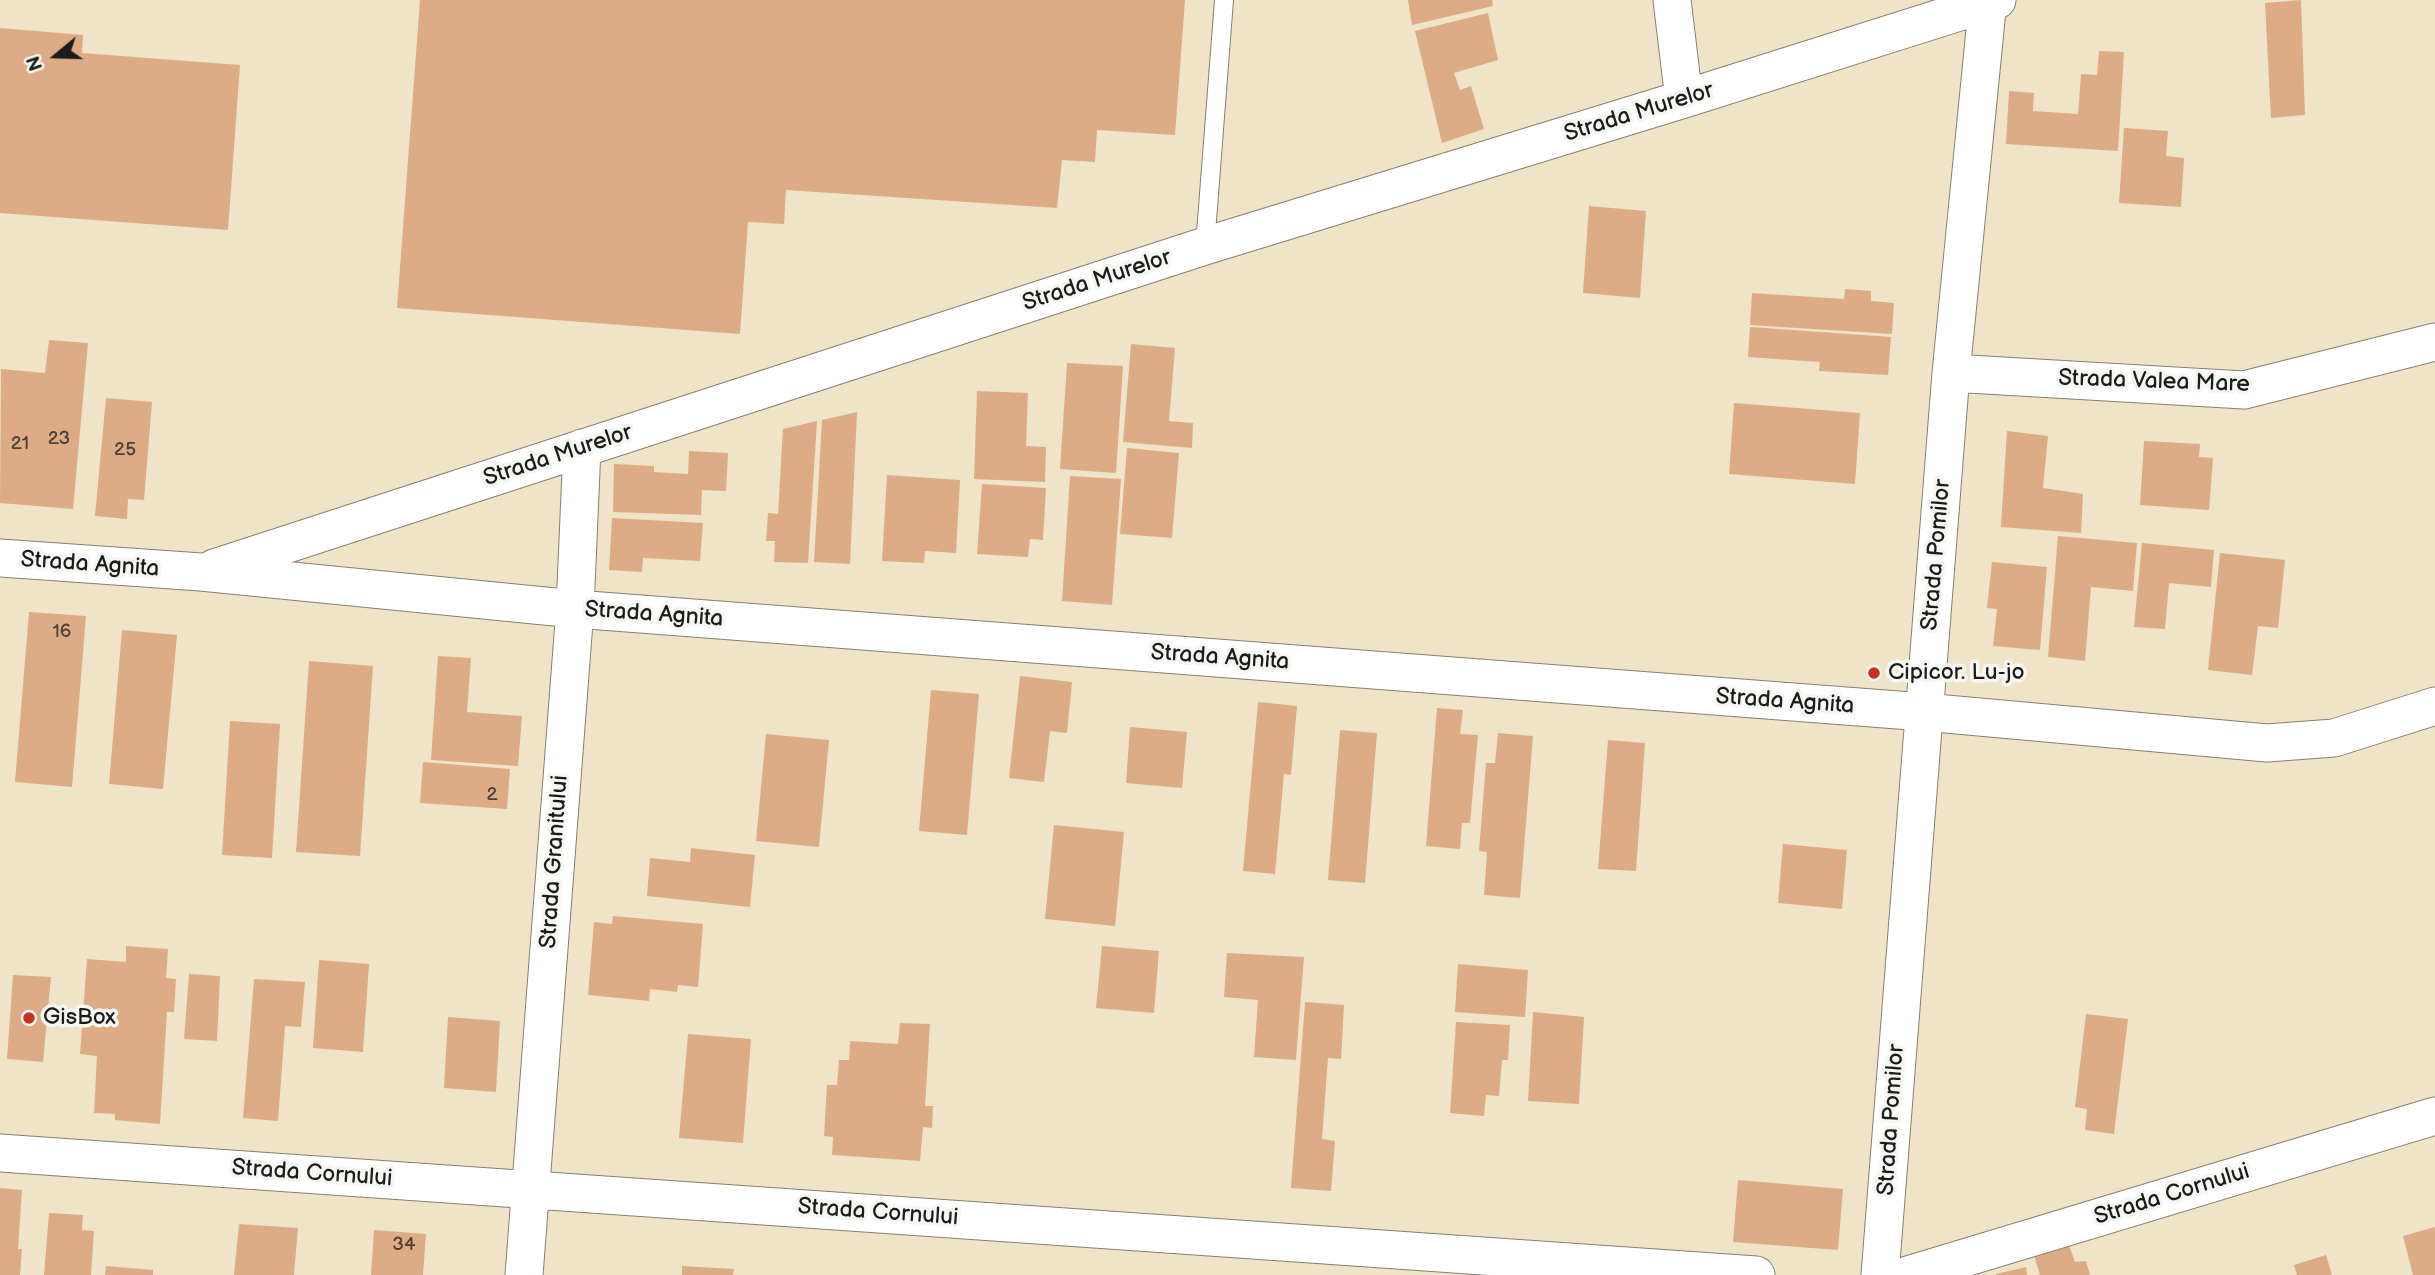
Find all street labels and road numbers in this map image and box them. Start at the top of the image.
street label: Strada Murelor [1561,77,1717,149]
street label: Strada Murelor [1019,244,1175,318]
street label: Strada Valea Mare [2058,365,2250,399]
street label: Strada Murelor [480,419,636,493]
street label: Strada Pomilor [1917,478,1957,632]
street label: Strada Agnita [20,546,160,584]
street label: Strada Agnita [584,596,724,634]
street label: Strada Agnita [1150,639,1290,677]
street label: Strada Agnita [1715,683,1855,721]
street label: Strada Granitului [535,774,575,950]
street label: Strada Pomilor [1873,1043,1911,1197]
street label: Strada Cornului [231,1155,393,1193]
street label: Strada Cornului [2091,1158,2253,1232]
street label: Strada Cornului [797,1194,959,1232]

